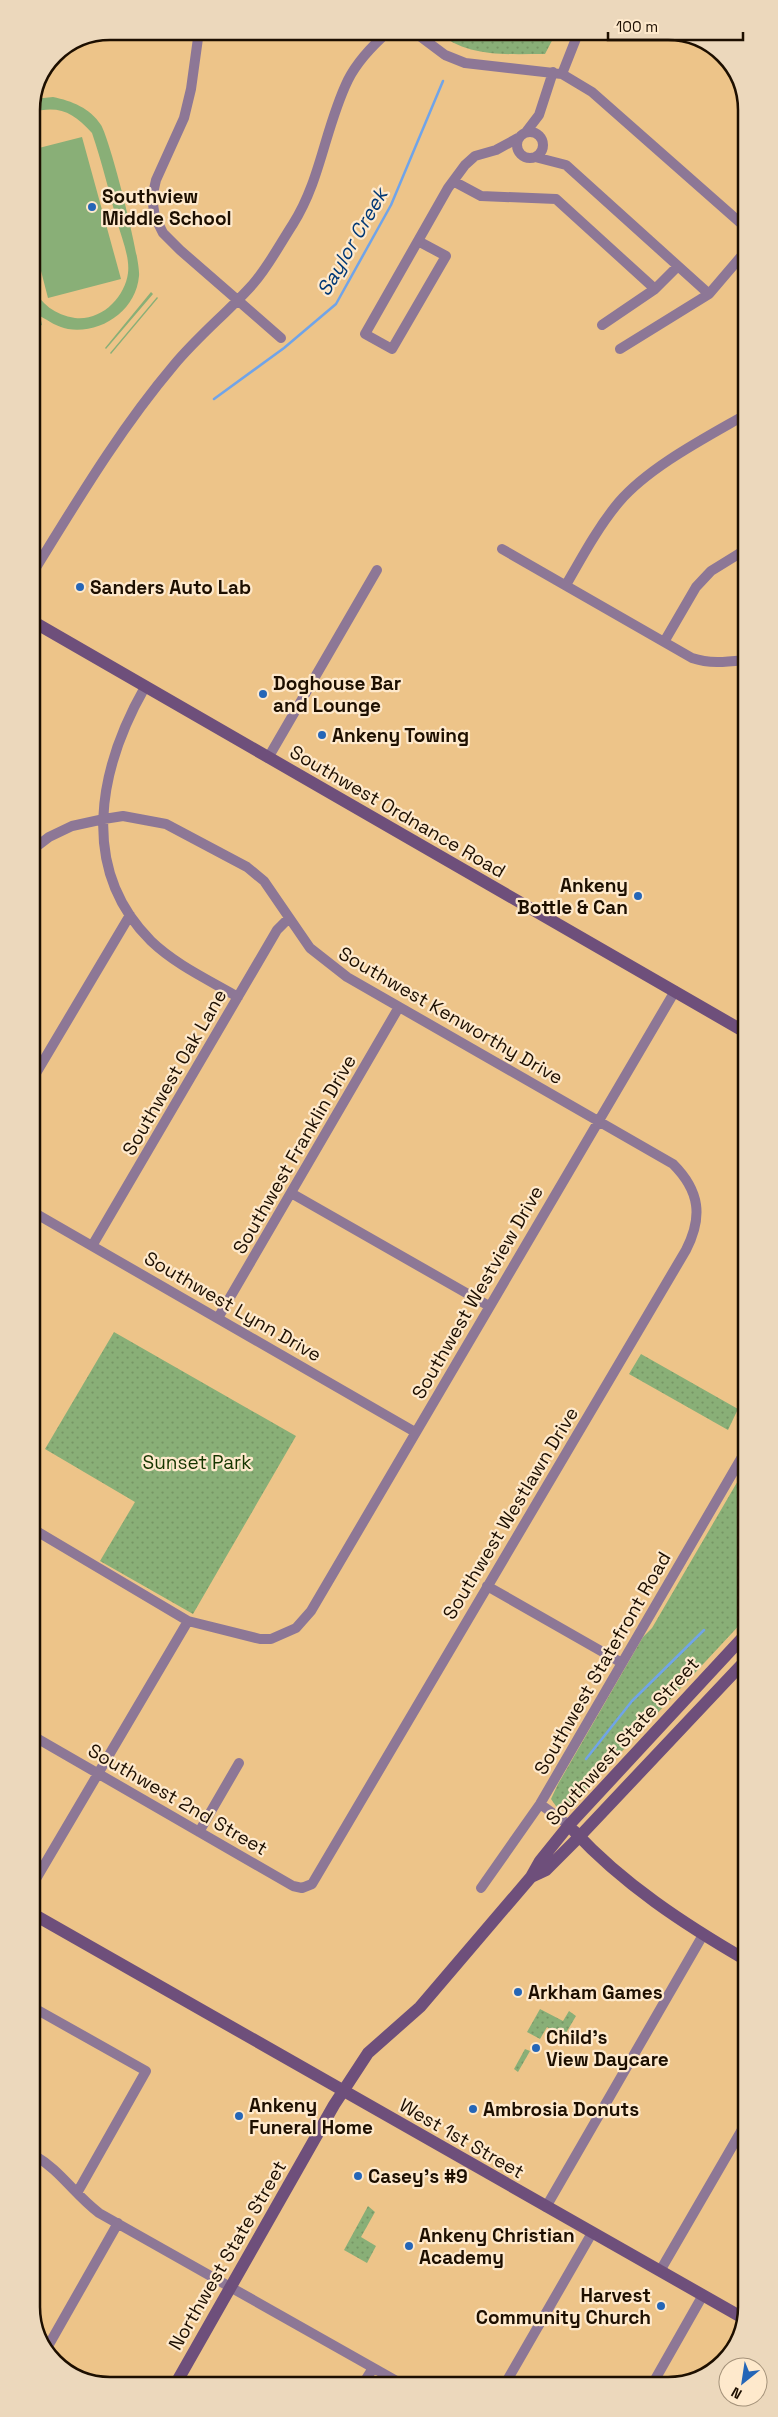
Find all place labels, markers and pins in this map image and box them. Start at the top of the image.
place label: Southview Middle School [102,184,232,231]
marker: Southview Middle School [86,201,98,213]
place label: Sanders Auto Lab [90,575,251,600]
marker: Sanders Auto Lab [74,581,86,593]
place label: Doghouse Bar and Lounge [273,671,401,718]
marker: Doghouse Bar and Lounge [257,688,269,700]
place label: Ankeny Towing [332,723,469,748]
marker: Ankeny Towing [316,729,328,741]
place label: Ankeny Bottle & Can [517,873,628,920]
marker: Ankeny Bottle & Can [632,890,644,902]
place label: Arkham Games [528,1980,663,2005]
marker: Arkham Games [512,1986,524,1998]
place label: Child's View Daycare [546,2025,669,2072]
marker: Child's View Daycare [530,2042,542,2054]
place label: Ankeny Funeral Home [249,2093,373,2140]
place label: Ambrosia Donuts [483,2097,639,2122]
marker: Ambrosia Donuts [467,2103,479,2115]
marker: Ankeny Funeral Home [233,2110,245,2122]
place label: Casey's #9 [368,2164,468,2189]
marker: Casey's #9 [352,2170,364,2182]
place label: Ankeny Christian Academy [419,2223,575,2270]
marker: Ankeny Christian Academy [403,2240,415,2252]
place label: Harvest Community Church [476,2283,651,2330]
marker: Harvest Community Church [655,2300,667,2312]

